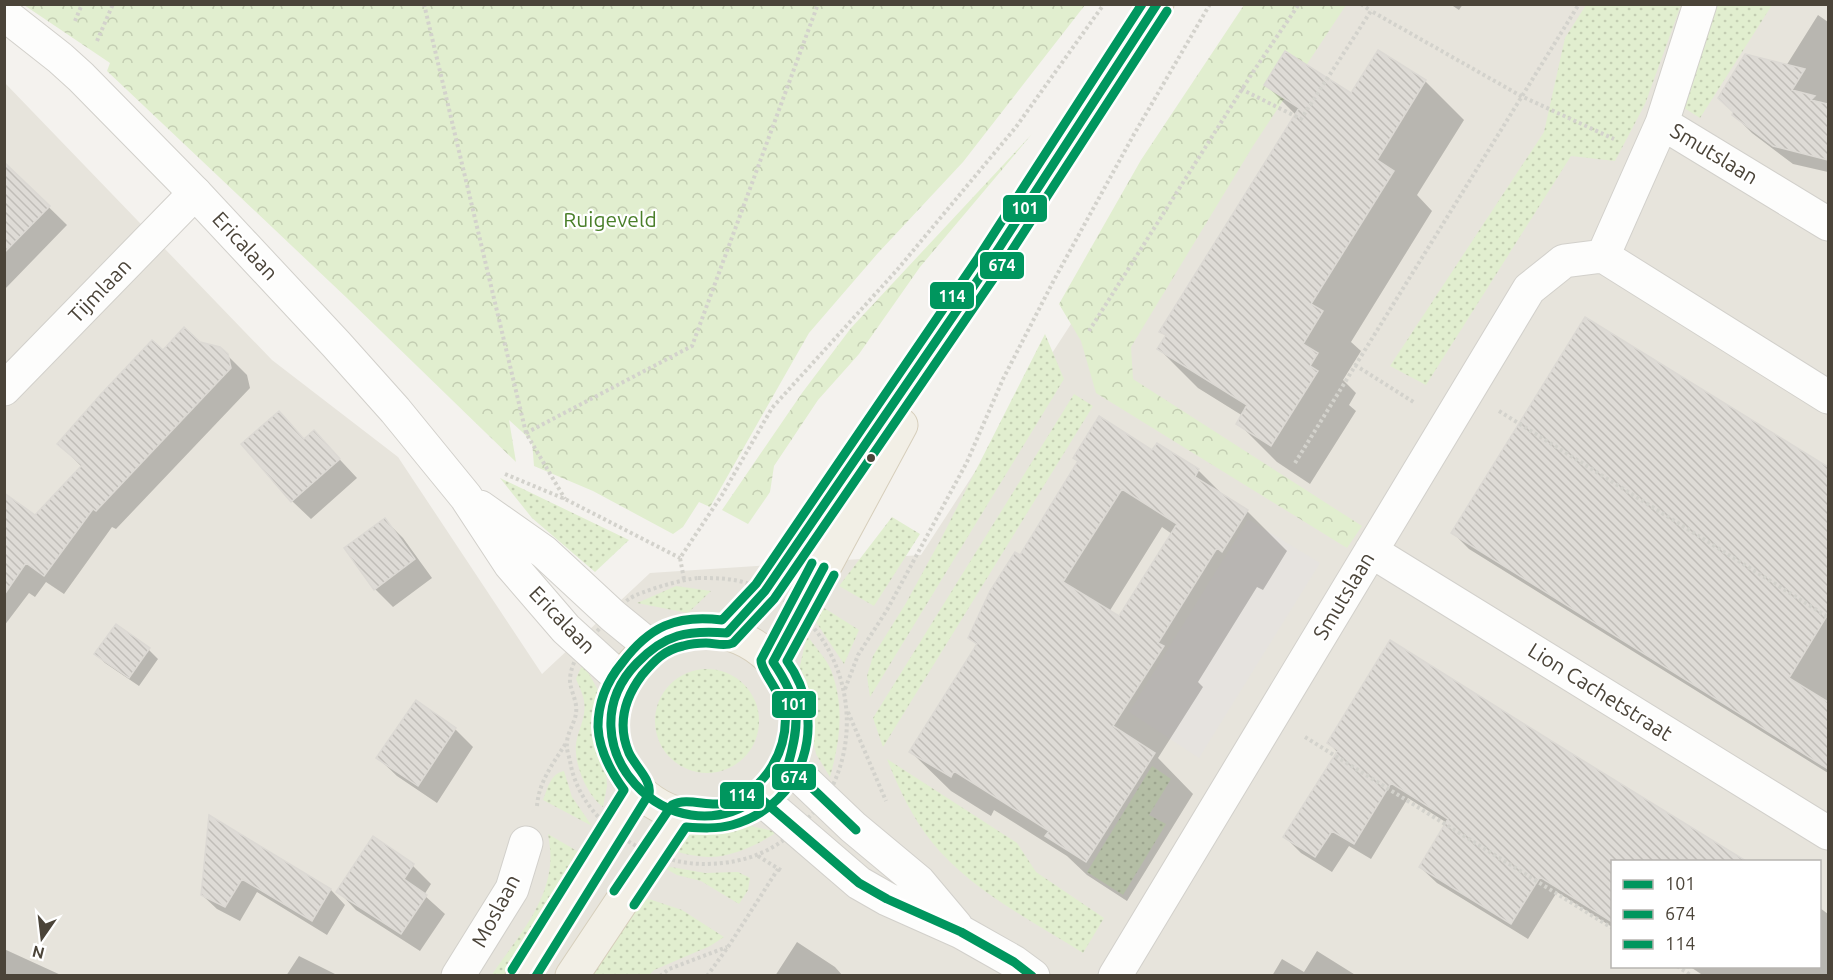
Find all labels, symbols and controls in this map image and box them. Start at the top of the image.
street label: Smutslaan [1667,118,1763,189]
line badge: 101 [1002,194,1048,223]
text: 101 [1011,199,1039,217]
street label: Ericalaan [208,206,283,284]
park label: Ruigeveld [563,207,657,231]
line badge: 674 [979,251,1025,280]
street label: Tijmlaan [63,253,136,327]
text: 674 [988,256,1016,274]
line badge: 114 [929,281,975,310]
text: 114 [938,287,966,305]
unlabelled marker [865,452,877,464]
street label: Smutslaan [1308,547,1379,643]
street label: Ericalaan [525,581,601,658]
street label: Lion Cachetstraat [1524,637,1677,745]
line badge: 101 [771,690,817,719]
text: 101 [780,695,808,713]
line badge: 674 [771,763,817,791]
text: 674 [780,768,808,786]
line badge: 114 [719,781,765,810]
text: 114 [728,786,756,804]
legend [1611,860,1821,968]
street label: Moslaan [466,870,524,951]
text: 101 [1665,873,1695,893]
text: 674 [1665,903,1695,923]
north arrow [12,908,72,968]
text: 114 [1665,933,1695,953]
text: N [30,942,46,963]

